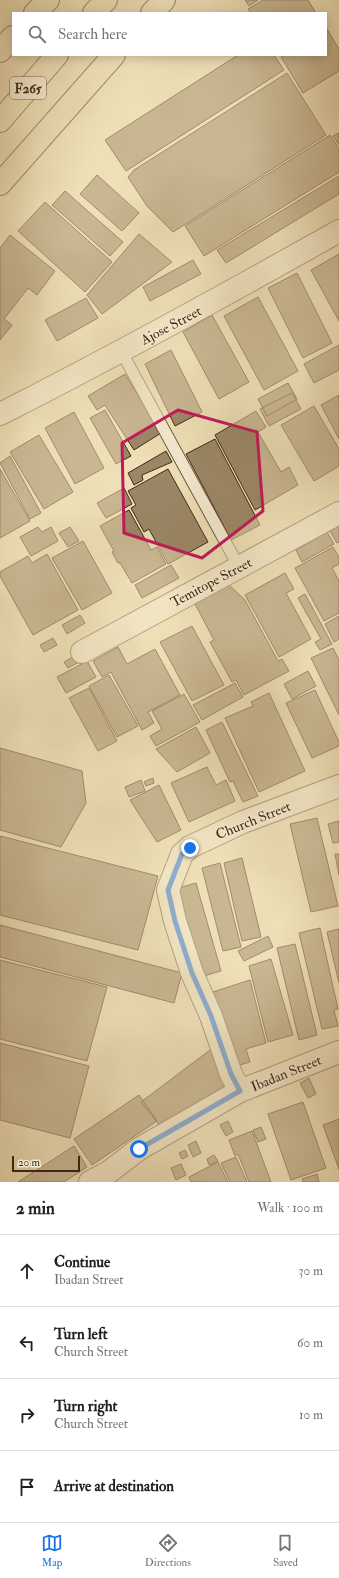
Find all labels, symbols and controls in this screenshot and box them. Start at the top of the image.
search box [12,12,327,56]
icon: search [26,23,48,45]
text: Search here [58,25,127,44]
road number: F265 [10,77,46,99]
street label: Ajose Street [137,302,205,349]
street label: Temitope Street [168,554,256,612]
street label: Church Street [213,798,294,843]
route end [181,839,199,857]
street label: Ibadan Street [248,1051,324,1095]
route start [130,1140,148,1158]
scale bar [12,1154,80,1173]
text: 20 m [18,1156,40,1169]
text: 2 min [16,1198,55,1219]
text: Walk · 100 m [257,1200,323,1216]
text: Continue [54,1253,110,1272]
icon: ahead [16,1260,38,1282]
text: 30 m [299,1263,323,1279]
text: Ibadan Street [54,1272,124,1288]
text: Turn left [54,1325,108,1344]
icon: left [16,1332,38,1354]
text: 60 m [297,1335,323,1351]
text: Church Street [54,1344,128,1360]
text: Turn right [54,1397,117,1416]
icon: right [16,1404,38,1426]
text: 10 m [299,1407,323,1423]
text: Church Street [54,1416,128,1432]
icon: arrive [16,1476,38,1498]
text: Arrive at destination [54,1477,174,1496]
tab: Map [41,1532,63,1569]
tab: Directions [145,1532,191,1569]
tab: Saved [273,1532,298,1569]

